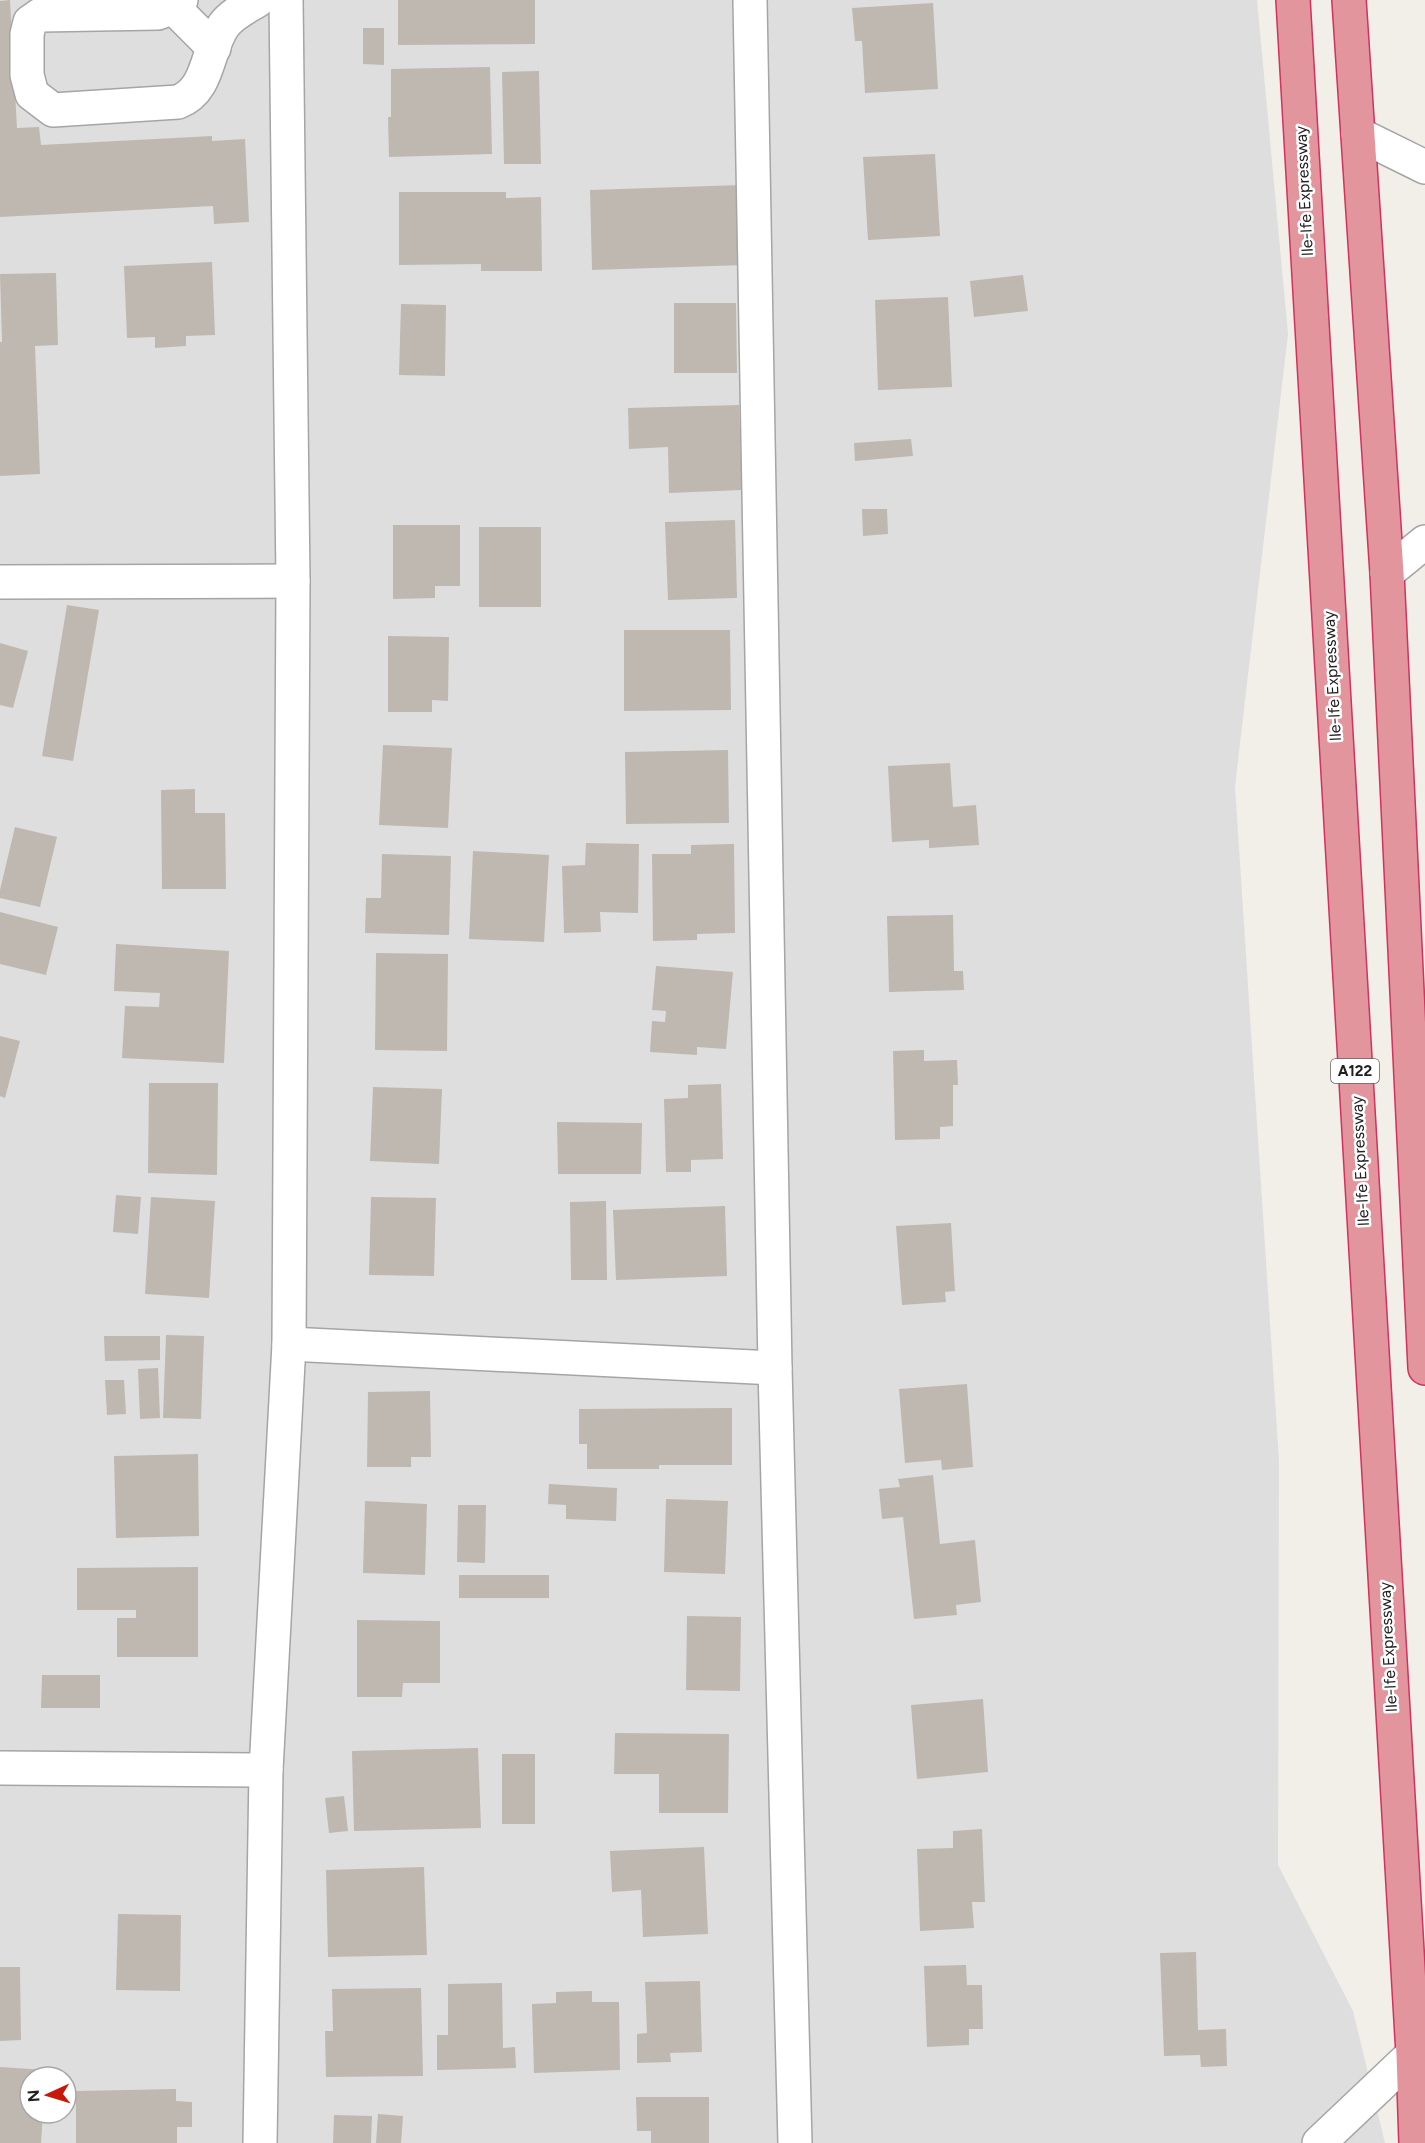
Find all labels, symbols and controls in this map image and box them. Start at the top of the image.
street label: Ile-Ife Expressway [1291,125,1317,257]
street label: Ile-Ife Expressway [1319,610,1345,742]
road number: A122 [1331,1059,1379,1083]
street label: Ile-Ife Expressway [1347,1095,1373,1227]
street label: Ile-Ife Expressway [1375,1581,1401,1713]
north arrow [18,2065,78,2125]
text: N [24,2089,43,2103]

